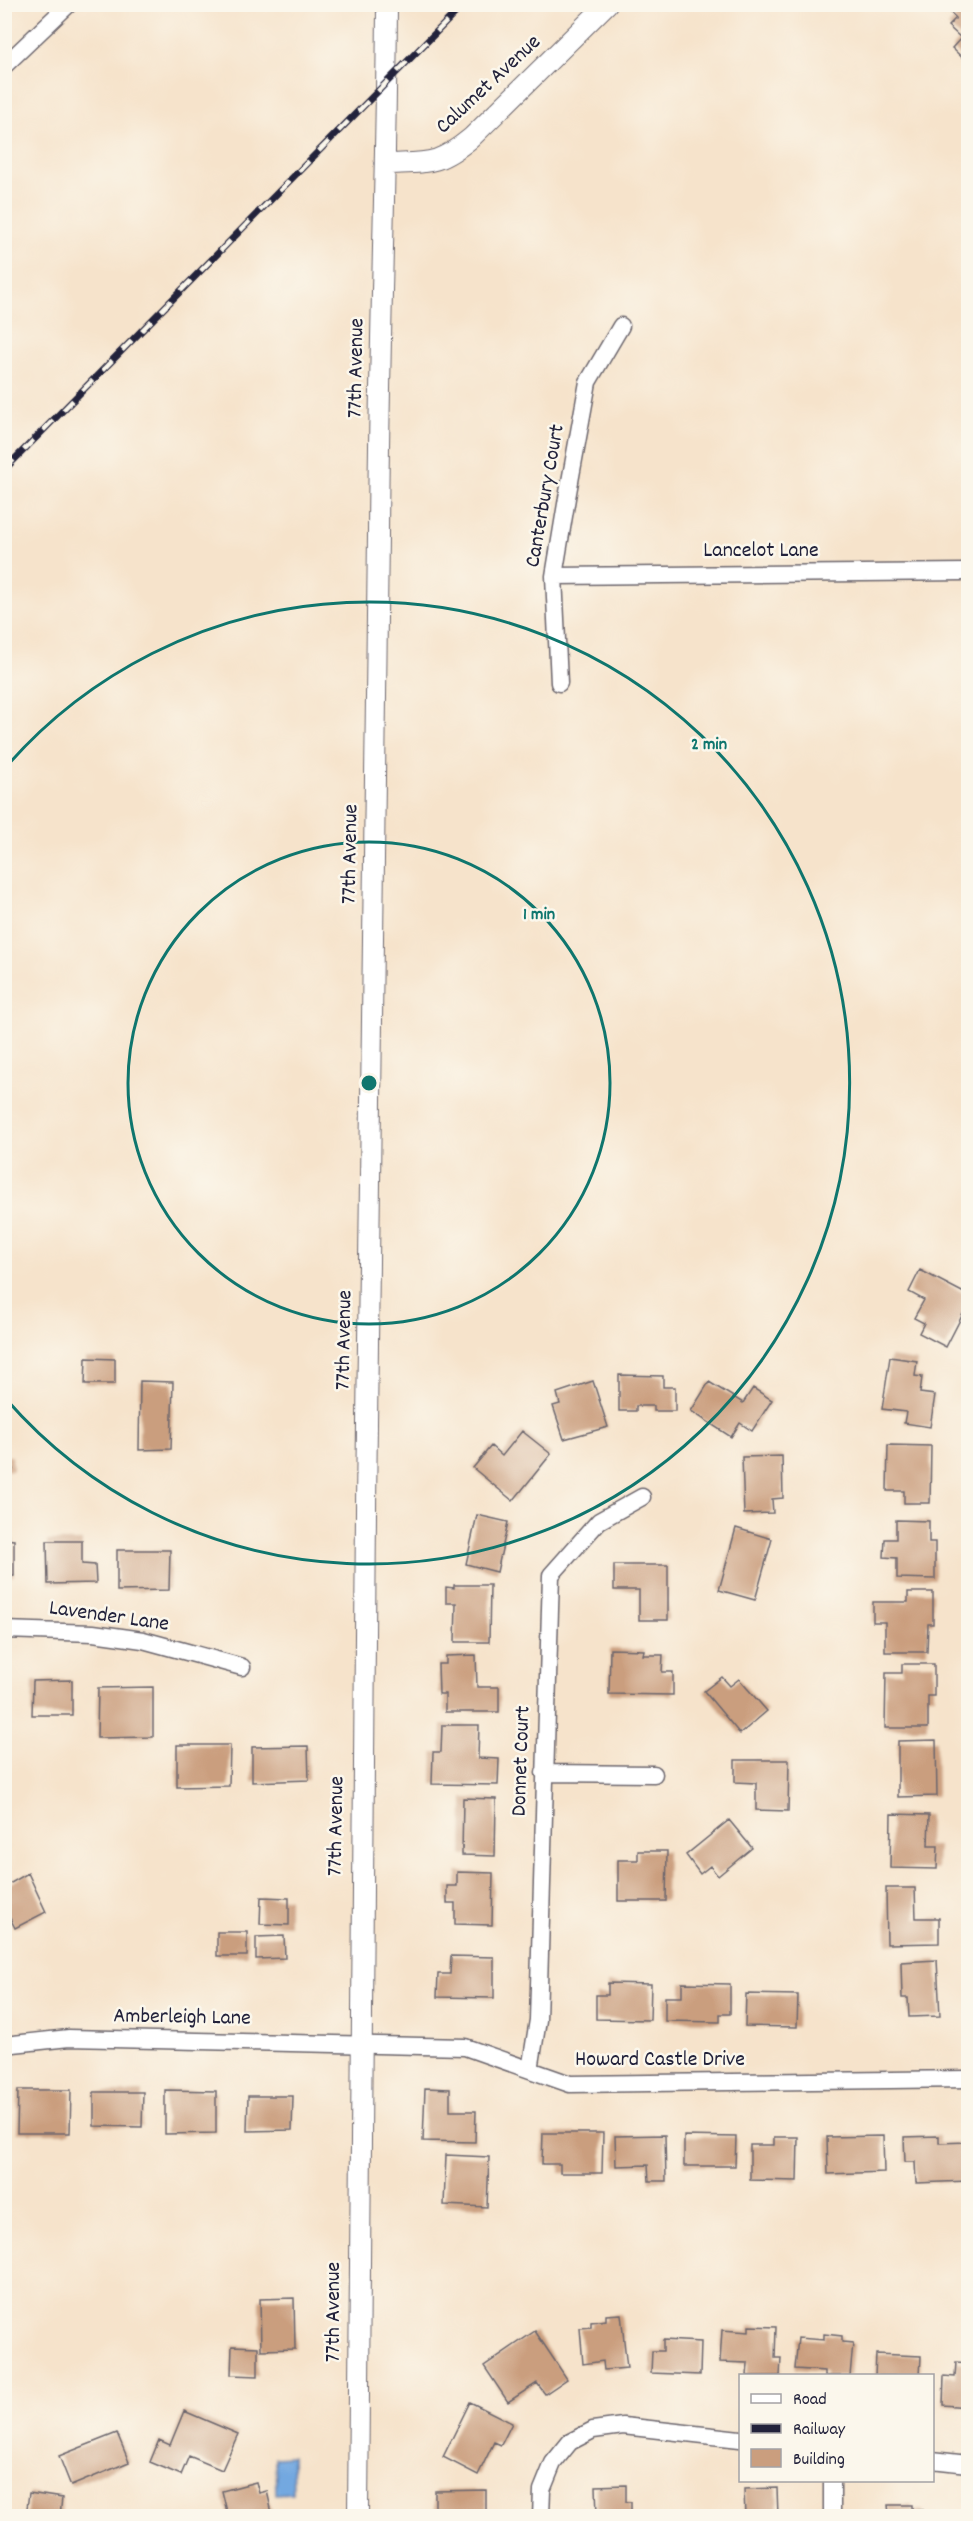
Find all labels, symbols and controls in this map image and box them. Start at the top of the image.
street label: Calumet Avenue [429,28,549,142]
street label: 77th Avenue [341,318,373,418]
street label: Canterbury Court [518,422,574,570]
street label: Lancelot Lane [703,536,819,567]
text: 2 min [691,733,727,758]
street label: 77th Avenue [335,804,367,904]
text: 1 min [523,903,555,928]
centre of rings [359,1073,379,1093]
street label: 77th Avenue [329,1290,361,1390]
street label: Lavender Lane [47,1593,171,1641]
street label: Donnet Court [505,1705,539,1817]
street label: 77th Avenue [321,1776,353,1876]
street label: Amberleigh Lane [113,2001,251,2035]
street label: Howard Castle Drive [575,2045,745,2076]
street label: 77th Avenue [319,2262,350,2362]
legend [739,2374,934,2482]
text: Road [793,2388,827,2413]
text: Railway [793,2418,846,2443]
text: Building [793,2448,845,2473]

